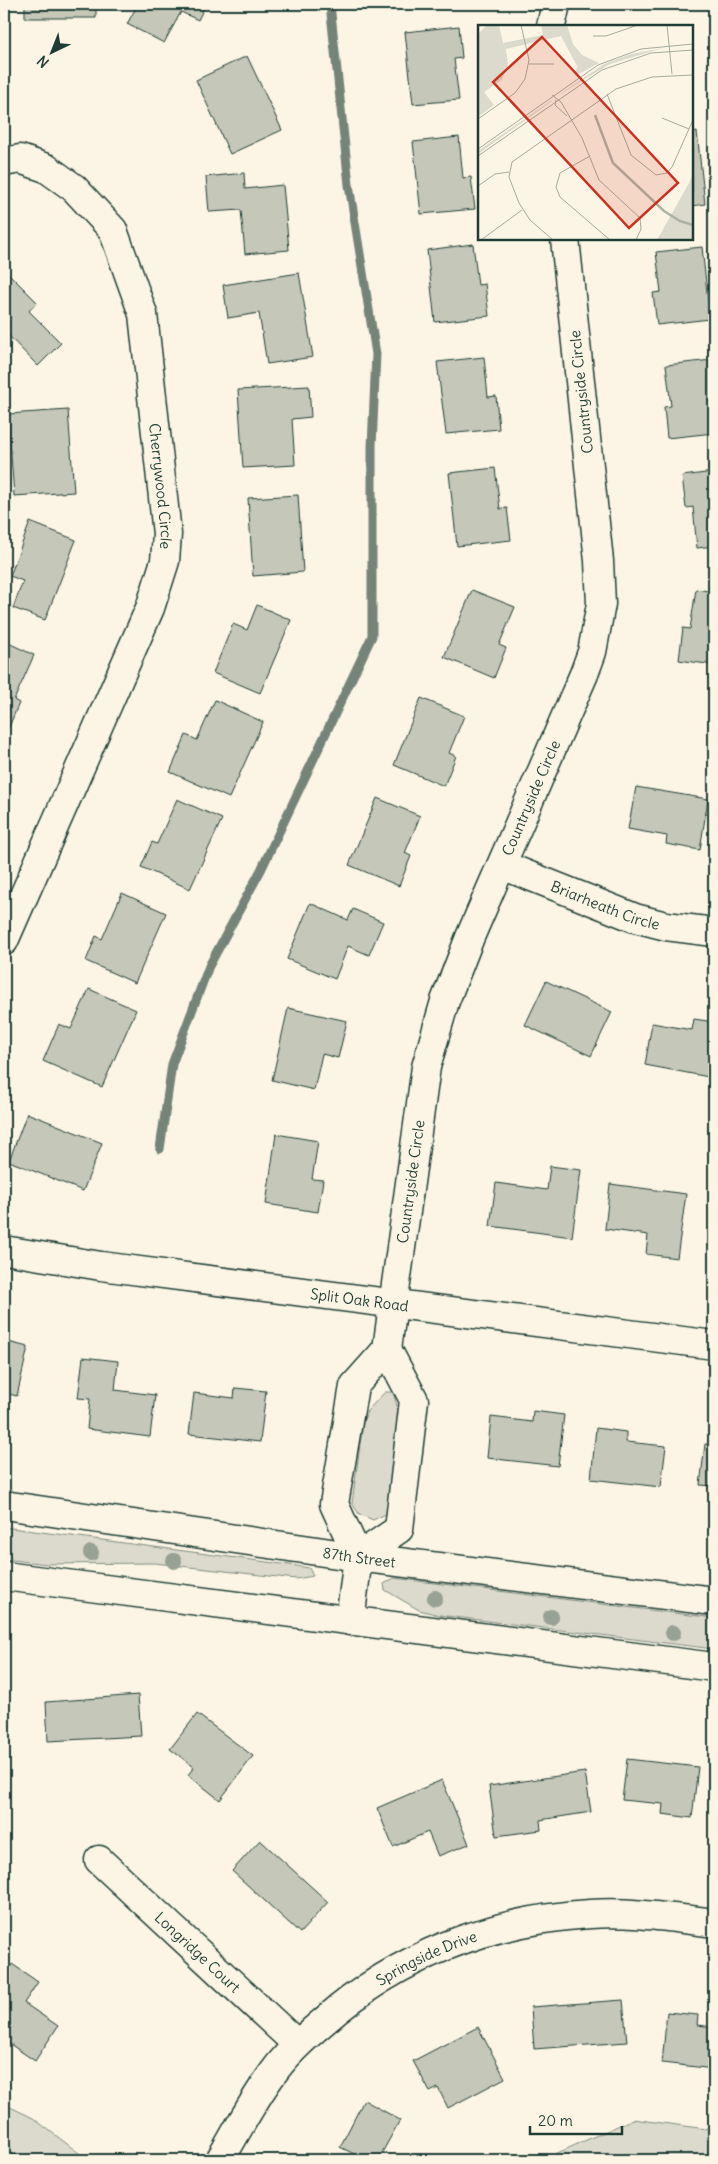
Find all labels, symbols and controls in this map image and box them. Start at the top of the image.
inset map [478,25,693,240]
north arrow [28,28,78,78]
text: N [33,52,53,71]
street label: Countryside Circle [565,329,597,455]
street label: Cherrywood Circle [145,422,177,550]
street label: Countryside Circle [497,737,564,858]
street label: Briarheath Circle [548,876,662,934]
street label: Countryside Circle [392,1119,428,1244]
street label: Split Oak Road [309,1284,410,1315]
street label: 87th Street [322,1542,397,1571]
street label: Longridge Court [151,1908,245,1996]
street label: Springside Drive [372,1926,479,1989]
scale bar [530,2104,623,2136]
text: 20 m [538,2111,573,2130]

